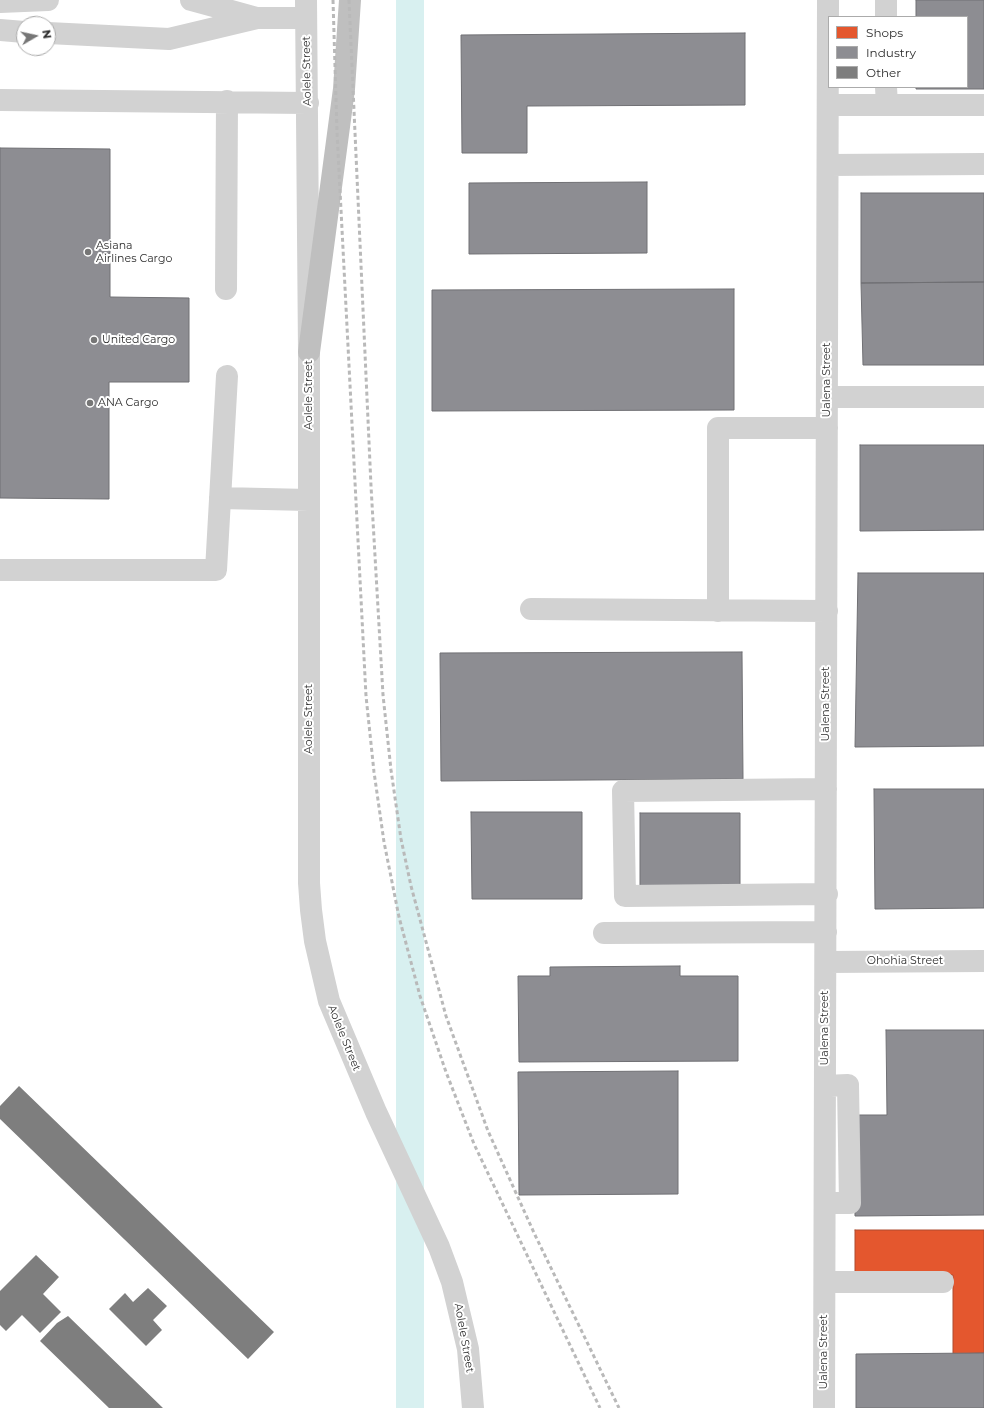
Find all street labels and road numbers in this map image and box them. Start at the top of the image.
street label: Aolele Street [300,36,314,106]
street label: Ualena Street [820,343,834,417]
street label: Aolele Street [302,360,316,430]
street label: Ualena Street [819,667,833,741]
street label: Aolele Street [302,684,316,754]
street label: Ohohia Street [867,954,943,968]
street label: Ualena Street [818,991,832,1065]
street label: Aolele Street [325,1003,363,1073]
street label: Aolele Street [451,1302,477,1374]
street label: Ualena Street [817,1315,831,1389]

